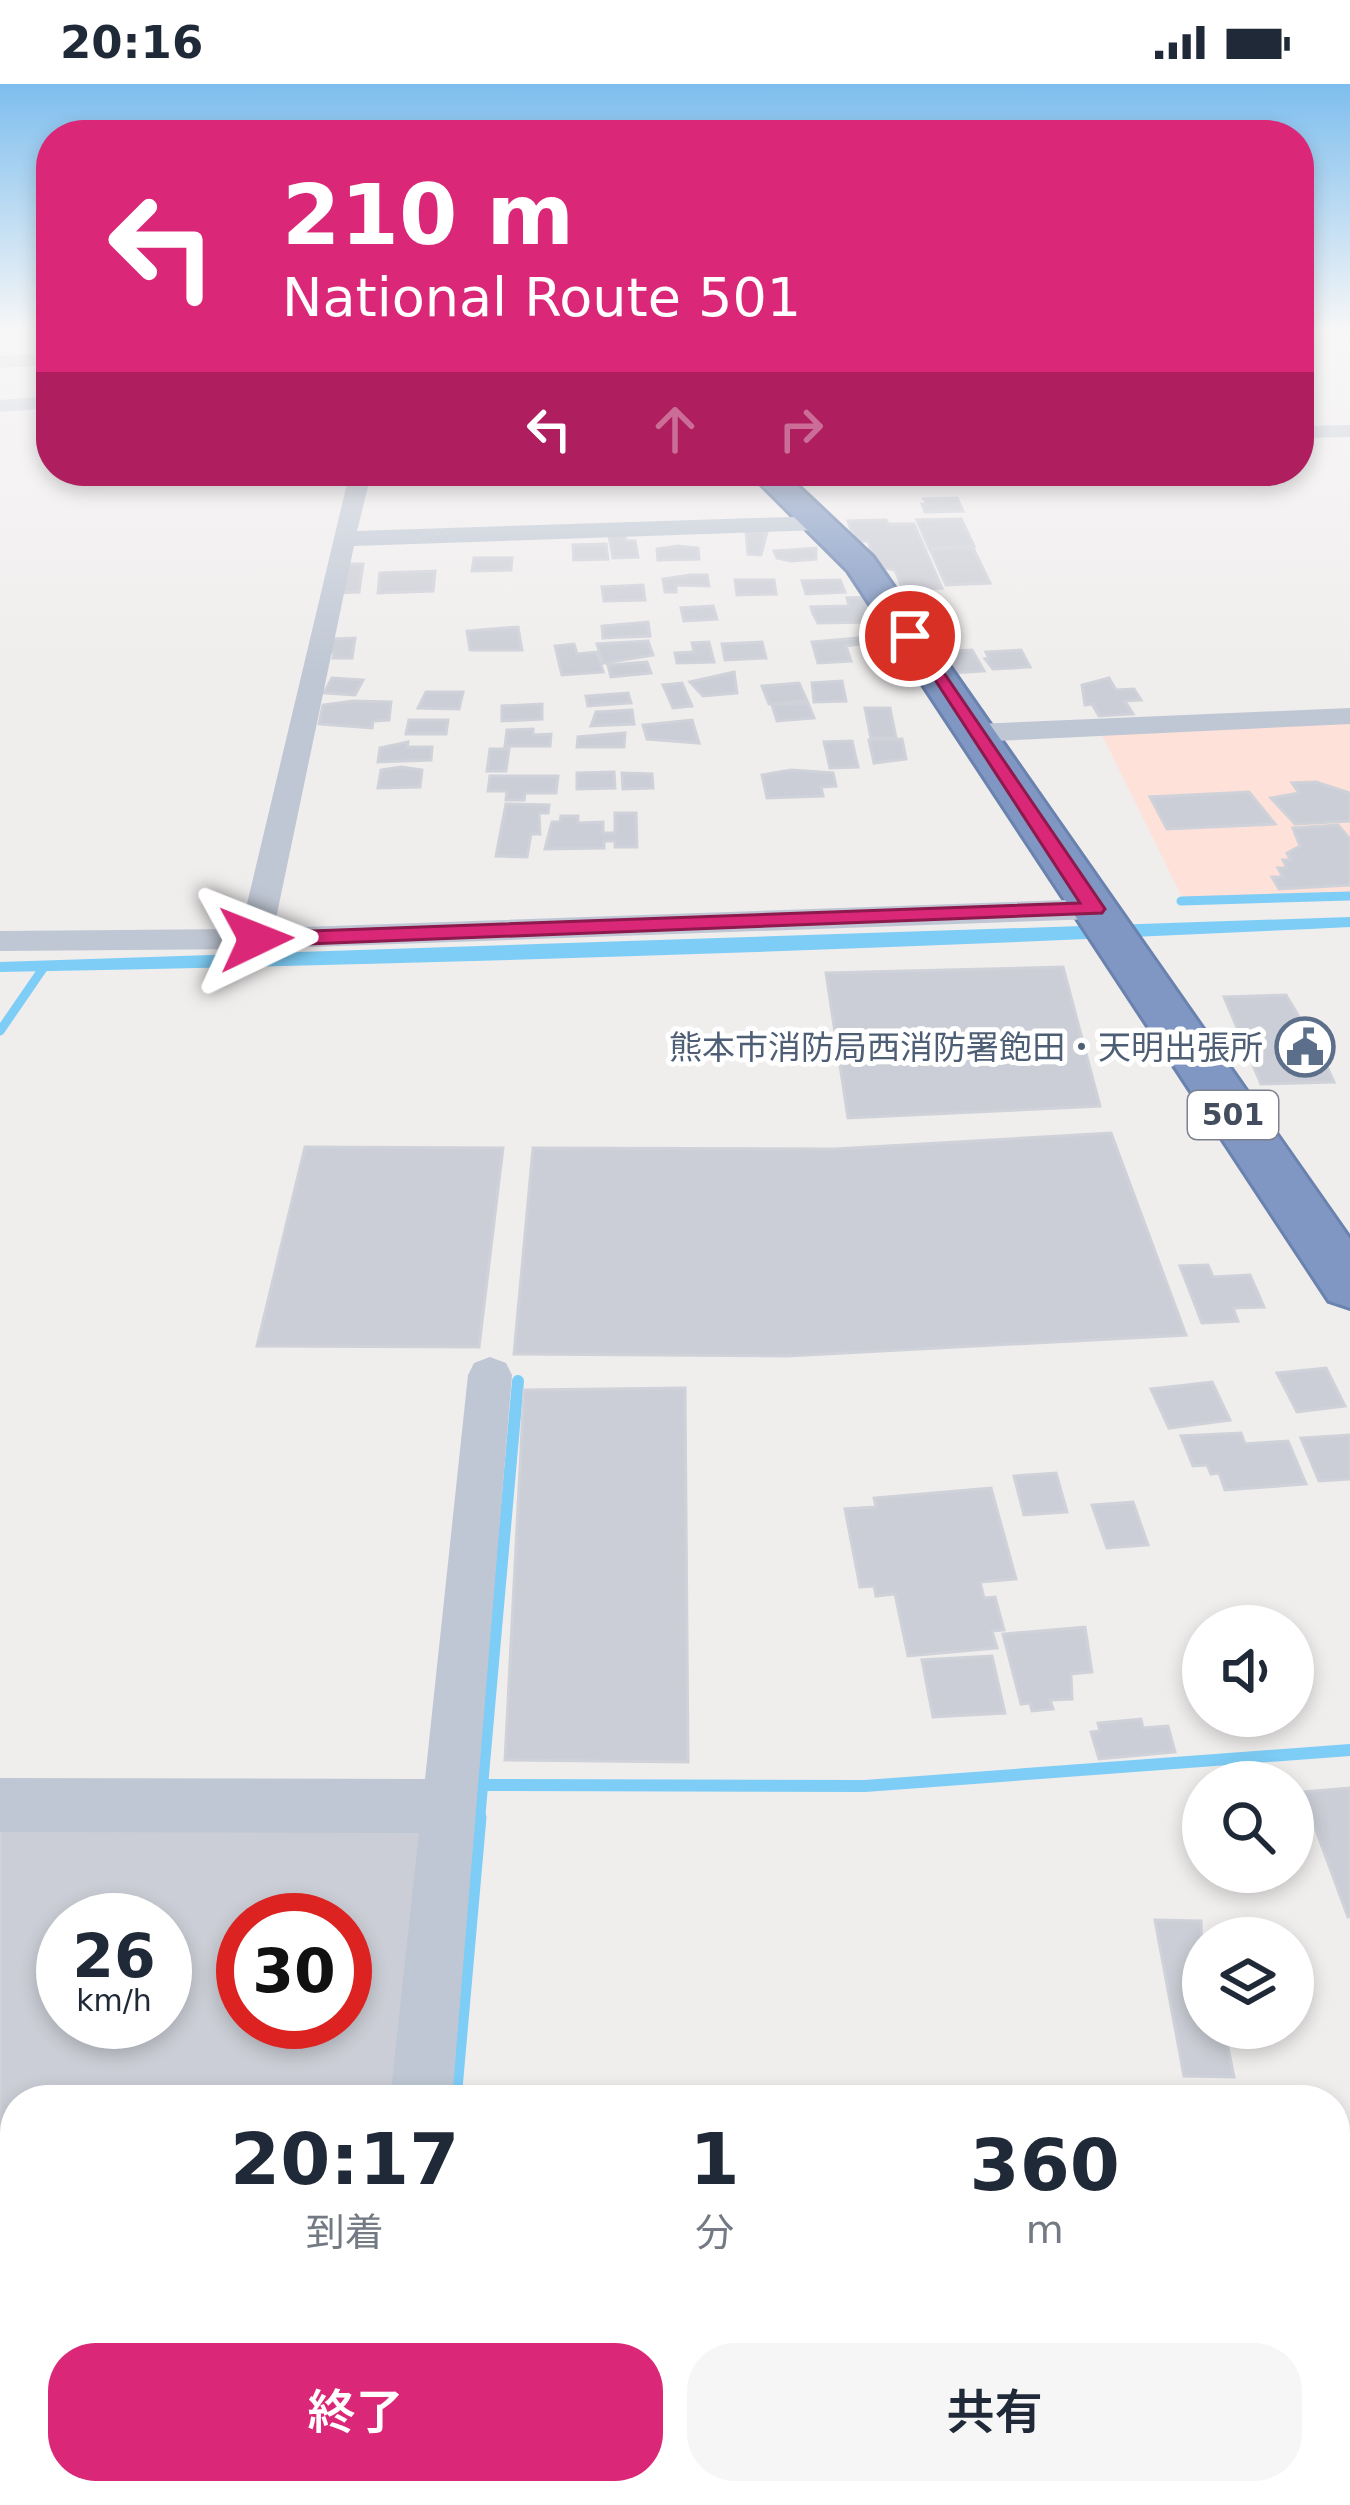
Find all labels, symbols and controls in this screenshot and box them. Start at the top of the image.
text: 20:16 [60,16,203,69]
text: 210 m [282,166,574,264]
icon: left [84,168,240,324]
text: National Route 501 [282,266,801,329]
icon: left [516,396,582,462]
icon: ahead [642,396,708,462]
icon: right [768,396,834,462]
pin [859,585,961,687]
icon: arrive [877,603,943,669]
position arrow [193,876,319,1002]
public building icon: 熊本市消防局西消防署飽田・天明出張所 [1274,1016,1336,1078]
place label: 熊本市消防局西消防署飽田・天明出張所 [669,1028,1263,1067]
road number: 501 [1188,1091,1278,1139]
map controls [1182,1605,1314,2049]
button: sound [1182,1605,1314,1737]
button: search [1182,1761,1314,1893]
speed limit sign: 30 [216,1893,372,2049]
button: layers [1182,1917,1314,2049]
text: 26 [72,1921,156,1991]
text: km/h [76,1983,152,2018]
text: 20:17 [230,2117,459,2201]
text: 1 [689,2117,739,2201]
text: 360 [970,2123,1120,2207]
text: m [1026,2207,1064,2252]
text: 到着 [306,2210,384,2255]
text: 分 [695,2210,734,2255]
button: 終了 [48,2343,663,2481]
button: 共有 [687,2343,1302,2481]

